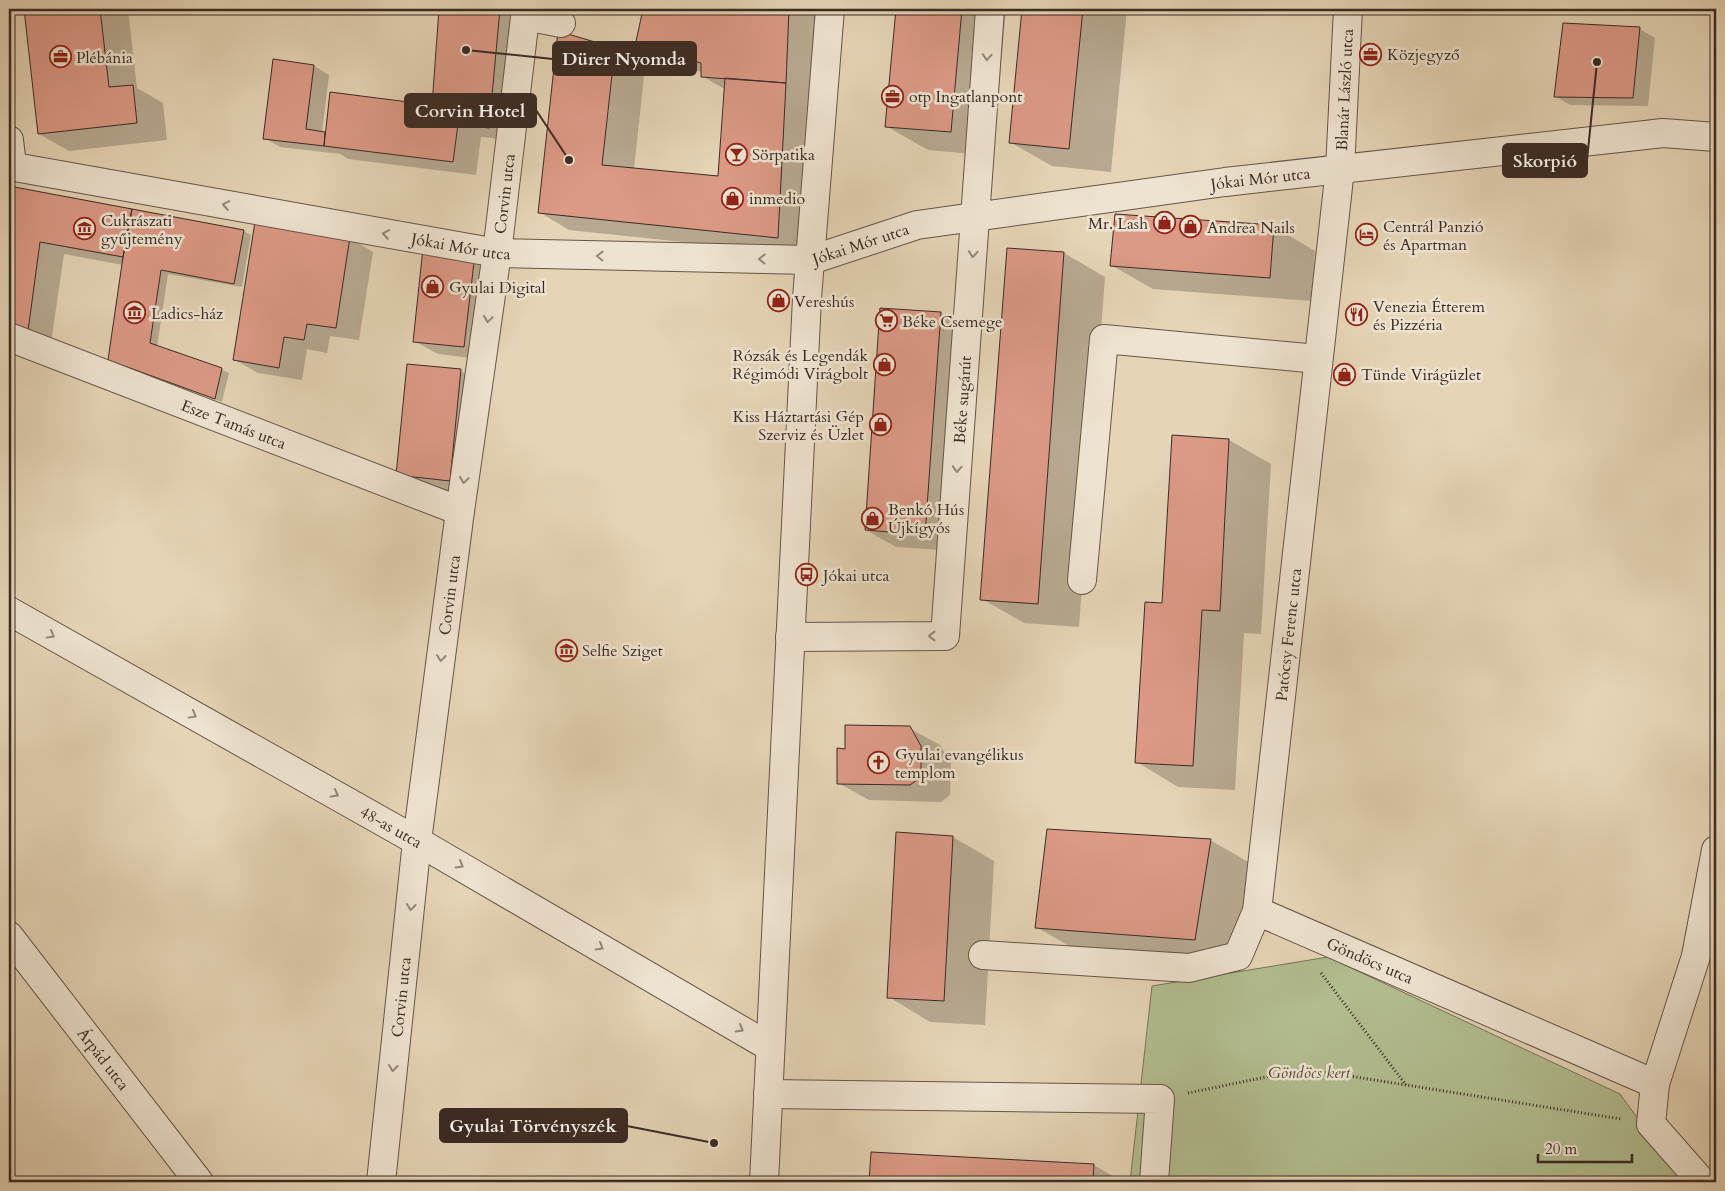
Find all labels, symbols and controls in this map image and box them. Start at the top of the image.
street label: Blanár László utca [1331,28,1359,151]
callout: Dürer Nyomda [553,42,696,75]
office icon: Közjegyző [1359,42,1383,66]
place label: Közjegyző [1387,44,1460,66]
office icon: Plébánia [48,45,72,69]
place label: Plébánia [76,47,133,69]
text: Dürer Nyomda [562,47,686,72]
one-way arrow [981,54,992,62]
office icon: otp Ingatlanpont [881,84,905,108]
place label: otp Ingatlanpont [909,86,1022,108]
callout: Corvin Hotel [405,94,536,127]
text: Corvin Hotel [415,99,525,124]
bar icon: Sörpatika [724,142,748,166]
place label: Sörpatika [752,144,815,166]
callout: Skorpió [1503,144,1587,177]
text: Skorpió [1513,149,1577,174]
street label: Corvin utca [489,152,521,235]
street label: Jókai Mór utca [1207,163,1312,196]
shop icon: inmedio [721,186,745,210]
place label: inmedio [749,188,805,210]
one-way arrow [222,200,231,210]
place label: Cukrászati gyűjtemény [101,210,183,250]
shop icon: Mr. Lash [1152,211,1176,235]
place label: Mr. Lash [1088,213,1148,235]
shop icon: Andrea Nails [1179,215,1203,239]
place label: Centrál Panzió és Apartman [1383,216,1484,256]
museum icon: Cukrászati gyűjtemény [73,217,97,241]
place label: Andrea Nails [1207,217,1295,239]
street label: Jókai Mór utca [808,218,912,271]
hotel icon: Centrál Panzió és Apartman [1355,223,1379,247]
street label: Jókai Mór utca [407,228,511,265]
one-way arrow [382,229,391,239]
one-way arrow [595,251,603,261]
one-way arrow [968,251,979,259]
one-way arrow [758,254,766,264]
shop icon: Gyulai Digital [421,275,445,299]
place label: Gyulai Digital [449,277,546,299]
shop icon: Vereshús [766,289,790,313]
place label: Vereshús [794,291,854,313]
place label: Venezia Étterem és Pizzéria [1373,296,1486,336]
museum icon: Ladics-ház [123,301,147,325]
place label: Ladics-ház [151,303,223,325]
restaurant icon: Venezia Étterem és Pizzéria [1345,303,1369,327]
supermarket icon: Béke Csemege [874,309,898,333]
place label: Béke Csemege [902,311,1002,333]
one-way arrow [483,315,493,323]
place label: Rózsák és Legendák Régimódi Virágbolt [732,345,868,385]
shop icon: Rózsák és Legendák Régimódi Virágbolt [872,352,896,376]
street label: Béke sugárút [949,355,977,444]
shop icon: Tünde Virágüzlet [1333,362,1357,386]
place label: Tünde Virágüzlet [1361,364,1481,386]
street label: Esze Tamás utca [178,394,289,455]
place label: Kiss Háztartási Gép Szerviz és Üzlet [733,406,864,446]
shop icon: Kiss Háztartási Gép Szerviz és Üzlet [868,413,892,437]
one-way arrow [952,465,963,473]
one-way arrow [460,476,470,484]
place label: Benkó Hús Újkígyós [888,499,964,539]
shop icon: Benkó Hús Újkígyós [860,506,884,530]
street label: Corvin utca [434,554,466,637]
bus stop icon: Jókai utca [795,563,819,587]
place label: Jókai utca [821,565,889,587]
street label: Patócsy Ferenc utca [1271,567,1307,703]
one-way arrow [46,629,55,639]
one-way arrow [928,631,936,641]
museum icon: Selfie Sziget [554,638,578,662]
place label: Selfie Sziget [582,640,663,662]
one-way arrow [436,655,447,663]
one-way arrow [188,708,197,718]
place label: Gyulai evangélikus templom [895,744,1024,784]
church icon: Gyulai evangélikus templom [867,751,891,775]
one-way arrow [329,788,338,798]
street label: 48-as utca [356,801,426,854]
one-way arrow [454,859,463,869]
one-way arrow [405,903,416,911]
street label: Göndöcs utca [1323,933,1417,990]
one-way arrow [594,941,603,951]
street label: Corvin utca [386,956,417,1038]
street label: Árpád utca [72,1023,134,1095]
one-way arrow [735,1023,744,1033]
park label: Göndöcs kert [1268,1062,1351,1084]
one-way arrow [388,1065,399,1073]
callout: Gyulai Törvényszék [440,1109,627,1142]
text: Gyulai Törvényszék [449,1114,617,1139]
scale bar [1538,1131,1631,1163]
text: 20 m [1545,1139,1577,1159]

